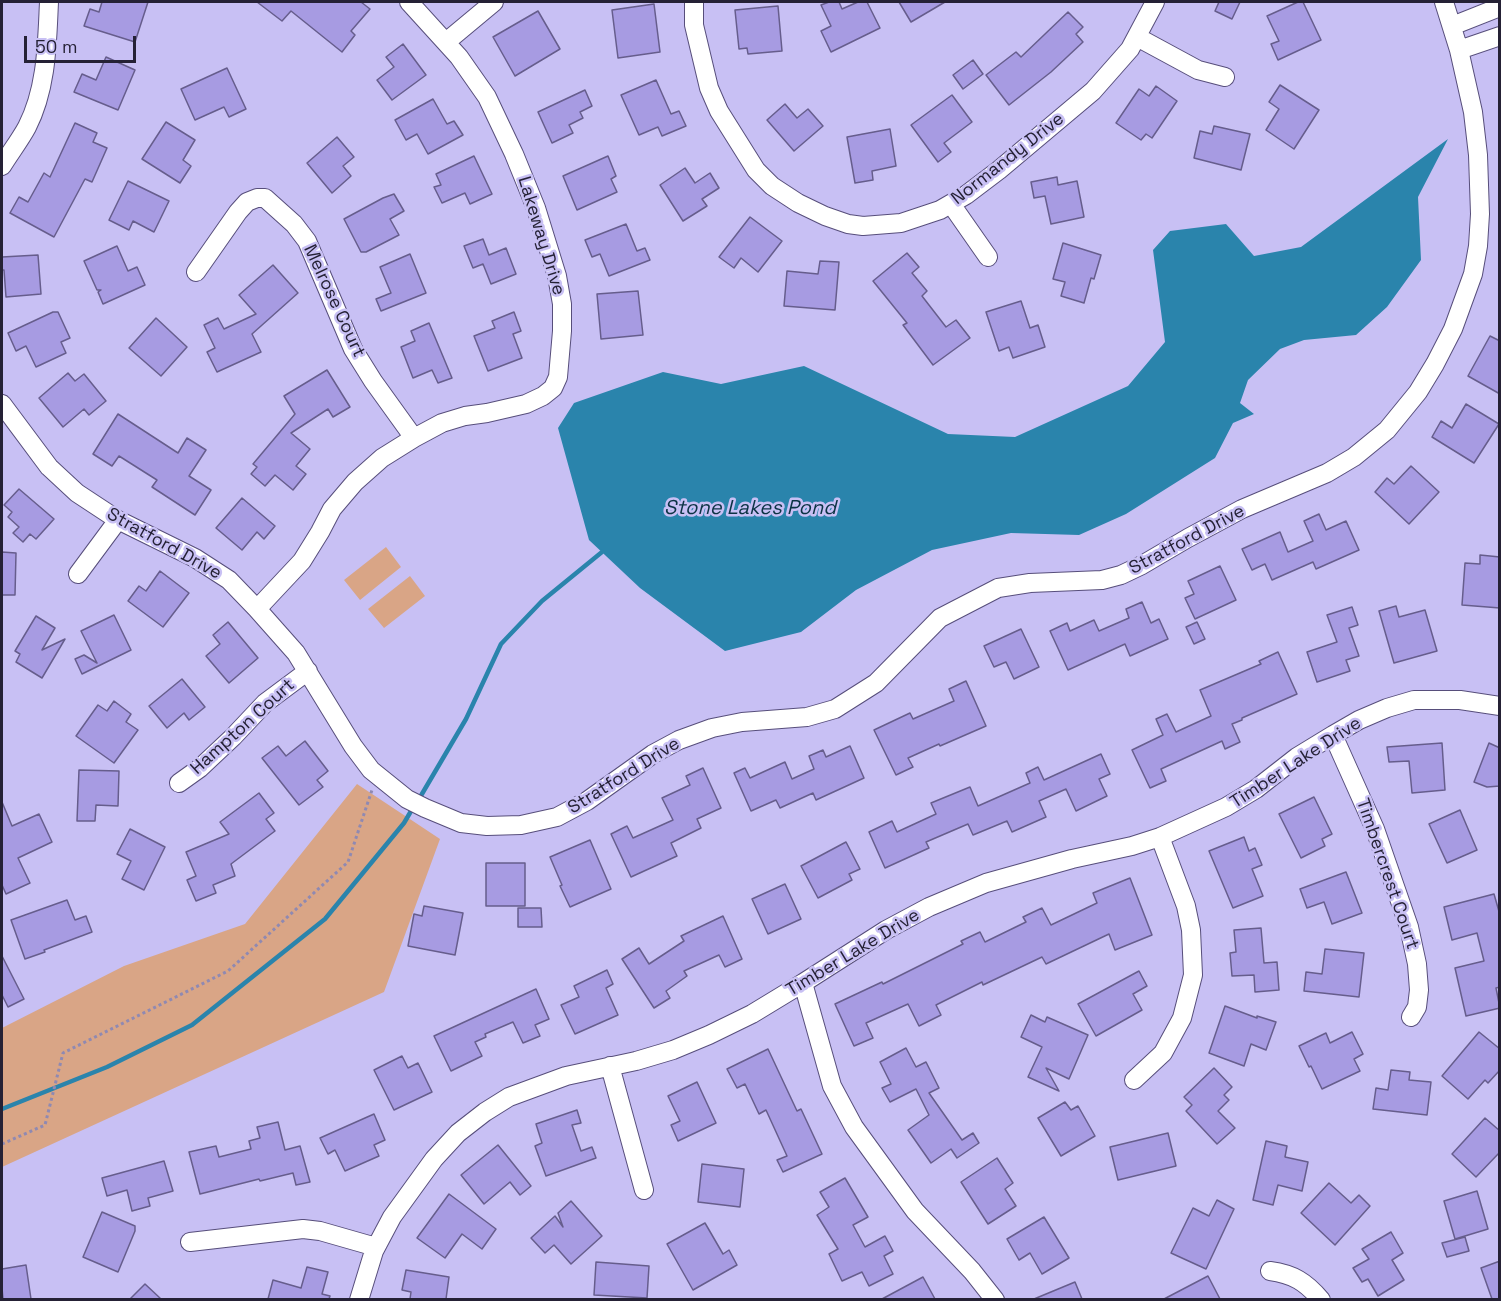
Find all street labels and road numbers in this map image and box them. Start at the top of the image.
street label: Normandy Drive [947,108,1069,210]
street label: Lakeway Drive [513,174,569,298]
street label: Melrose Court [298,241,370,361]
street label: Stratford Drive [1126,500,1248,580]
street label: Stratford Drive [103,504,225,584]
street label: Hampton Court [187,675,299,779]
street label: Timber Lake Drive [1226,713,1366,813]
street label: Stratford Drive [564,733,684,819]
street label: Timbercrest Court [1351,796,1423,952]
street label: Timber Lake Drive [782,905,924,1001]

